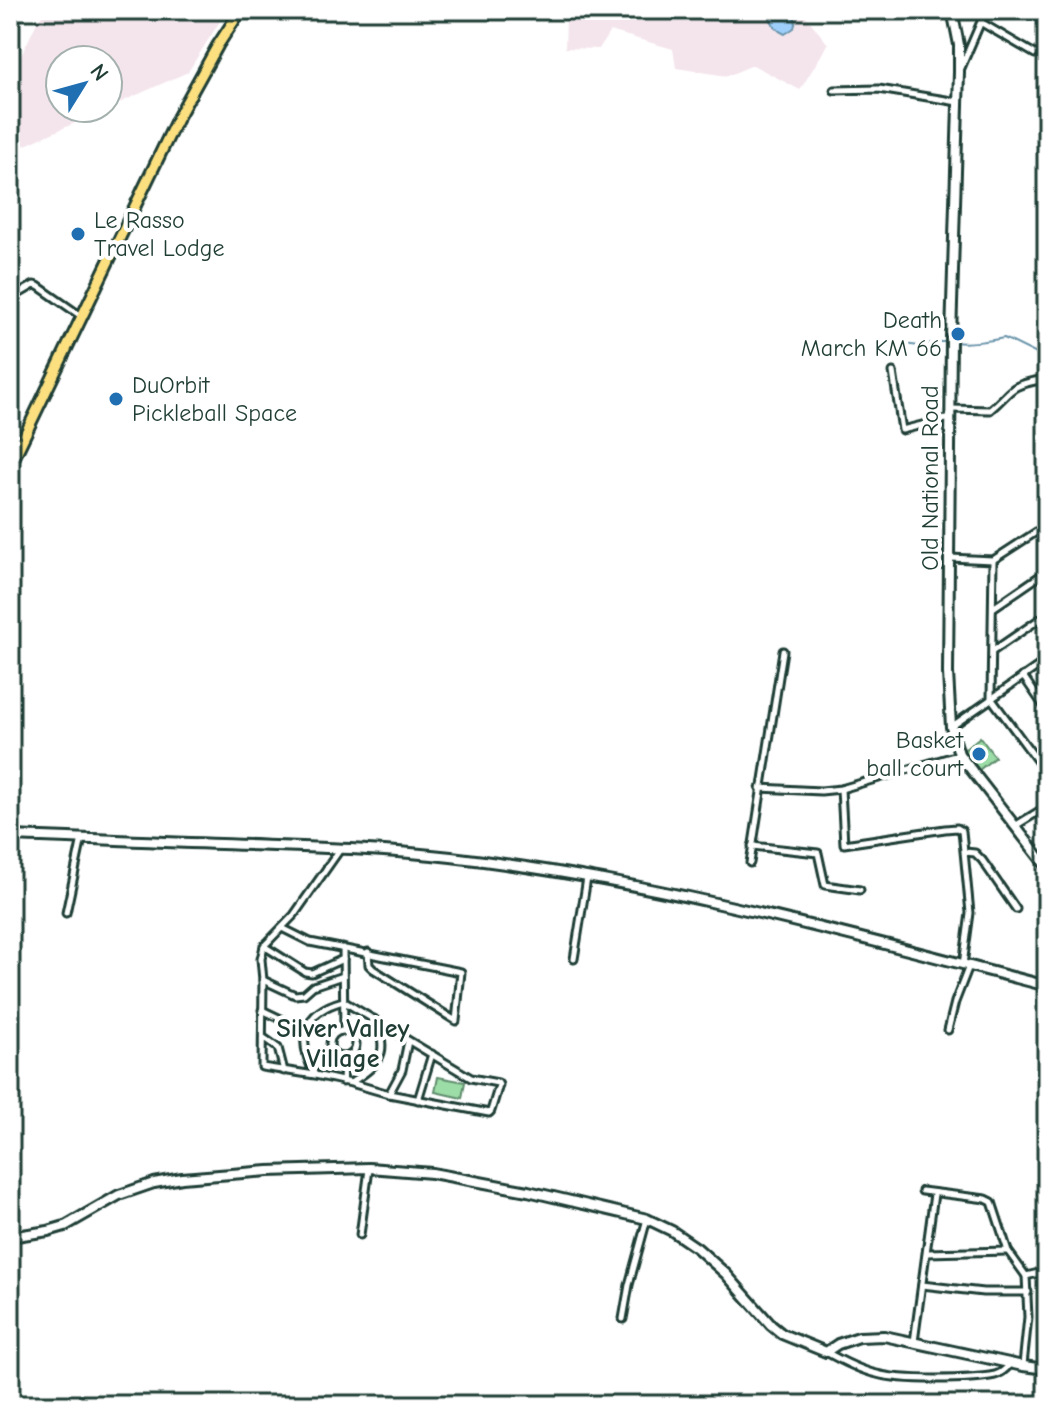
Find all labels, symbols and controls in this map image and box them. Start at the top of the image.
north arrow [44,44,124,124]
text: N [84,59,114,86]
place label: Le Rasso Travel Lodge [94,206,225,262]
marker: Le Rasso Travel Lodge [69,225,87,243]
place label: Death March KM 66 [801,306,942,362]
marker: Death March KM 66 [949,325,967,343]
place label: DuOrbit Pickleball Space [132,371,297,427]
street label: Old National Road [916,385,944,571]
marker: DuOrbit Pickleball Space [107,390,125,408]
place label: Basket ball court [866,726,964,782]
marker: Basket ball court [970,745,988,763]
district label: Silver Valley Village [277,1014,410,1074]

